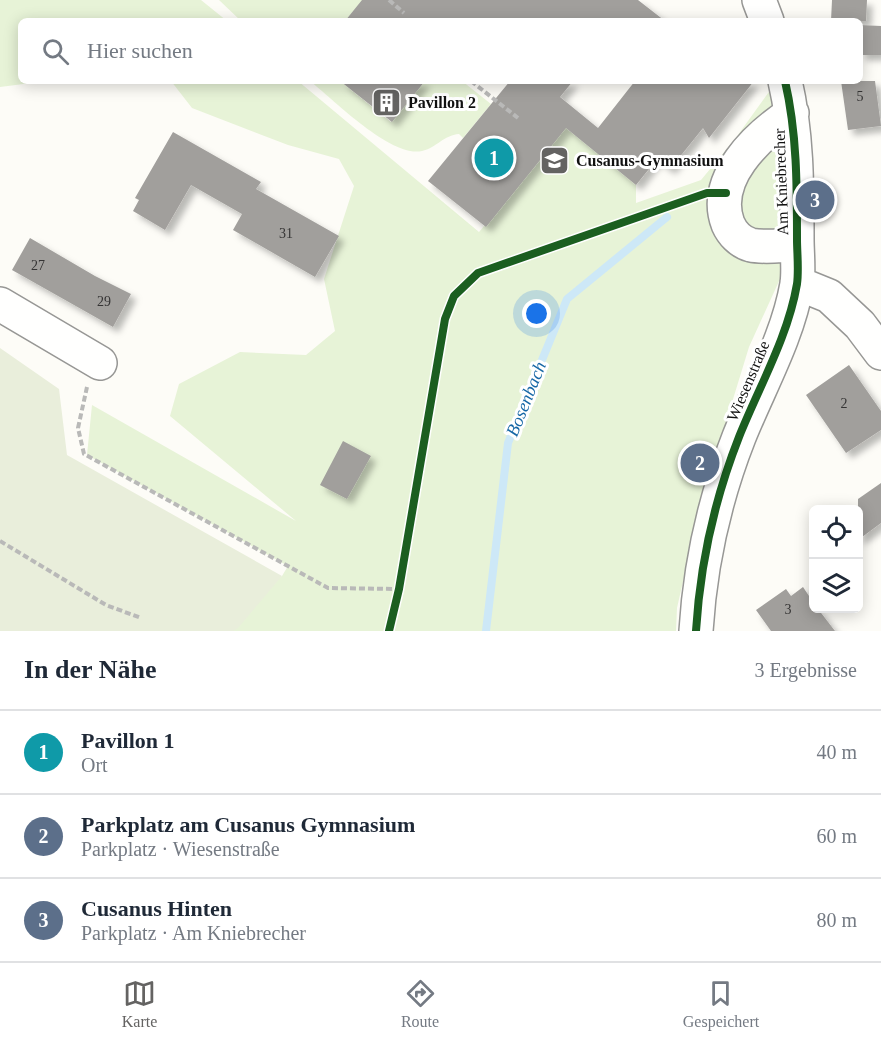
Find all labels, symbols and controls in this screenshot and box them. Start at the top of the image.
search box [18,18,863,84]
icon: search [39,35,72,68]
text: Hier suchen [87,38,193,63]
building icon: Pavillon 2 [371,86,403,118]
house number: 5 [857,89,864,104]
place label: Pavillon 2 [408,94,476,111]
street label: Am Kniebrecher [771,128,791,236]
pin: 1 [474,136,514,180]
school or university icon: Cusanus-Gymnasium [539,144,571,176]
place label: Cusanus-Gymnasium [576,152,724,170]
pin: 3 [796,178,834,222]
house number: 31 [279,226,293,241]
house number: 27 [31,258,45,273]
house number: 29 [97,294,111,309]
your location [522,299,551,328]
street label: Wiesenstraße [723,338,773,424]
water label: Bosenbach [502,359,550,439]
house number: 2 [841,396,848,411]
pin: 2 [680,440,720,486]
map controls [809,505,863,613]
button: locate [809,505,863,559]
button: layers [809,559,863,613]
house number: 3 [785,602,792,617]
text: In der Nähe [24,655,156,684]
text: 3 Ergebnisse [755,659,857,681]
text: Pavillon 1 [81,728,175,753]
text: 1 [39,741,49,763]
text: 40 m [816,741,857,763]
text: Ort [81,754,108,776]
text: Parkplatz am Cusanus Gymnasium [81,812,415,837]
text: 2 [39,825,49,847]
text: 60 m [816,825,857,847]
text: Parkplatz · Wiesenstraße [81,838,280,860]
text: Cusanus Hinten [81,896,232,921]
text: 3 [39,909,49,931]
text: 80 m [816,909,857,931]
text: Parkplatz · Am Kniebrecher [81,922,306,944]
tab: Karte [122,977,157,1031]
tab: Route [401,977,439,1031]
tab: Gespeichert [683,977,759,1031]

